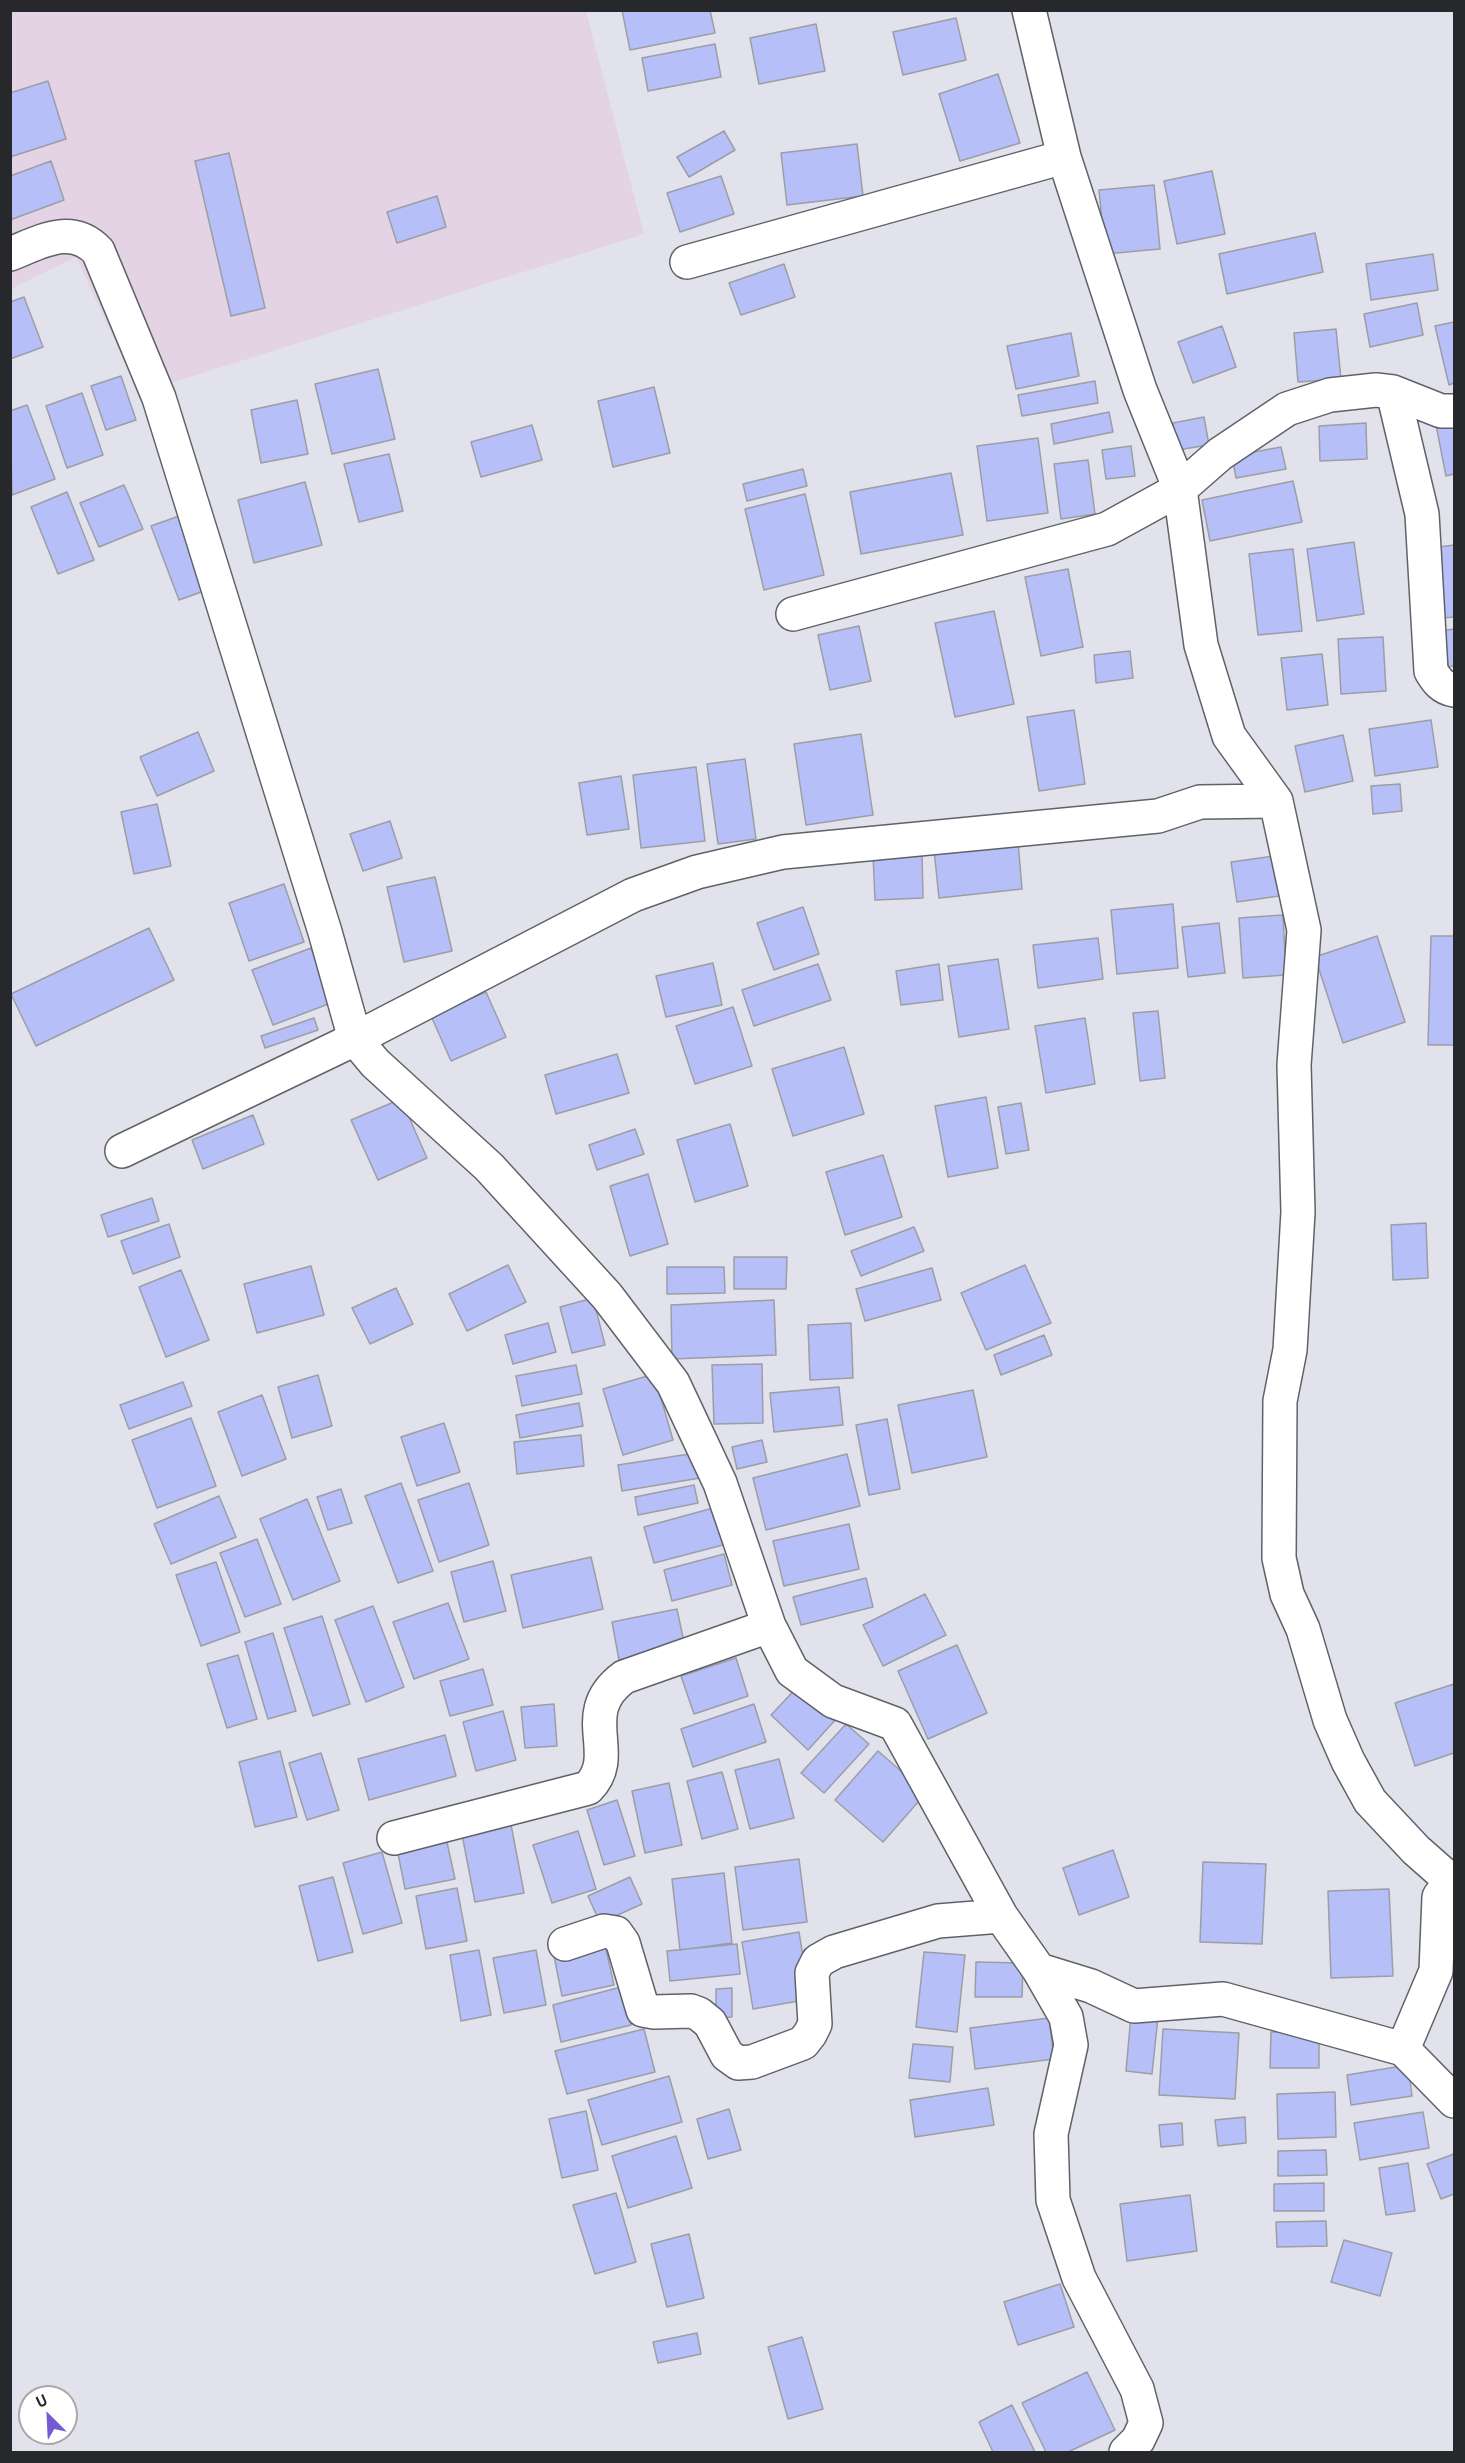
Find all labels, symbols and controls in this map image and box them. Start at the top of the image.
north arrow [18,2385,78,2445]
text: U [33,2389,50,2412]

